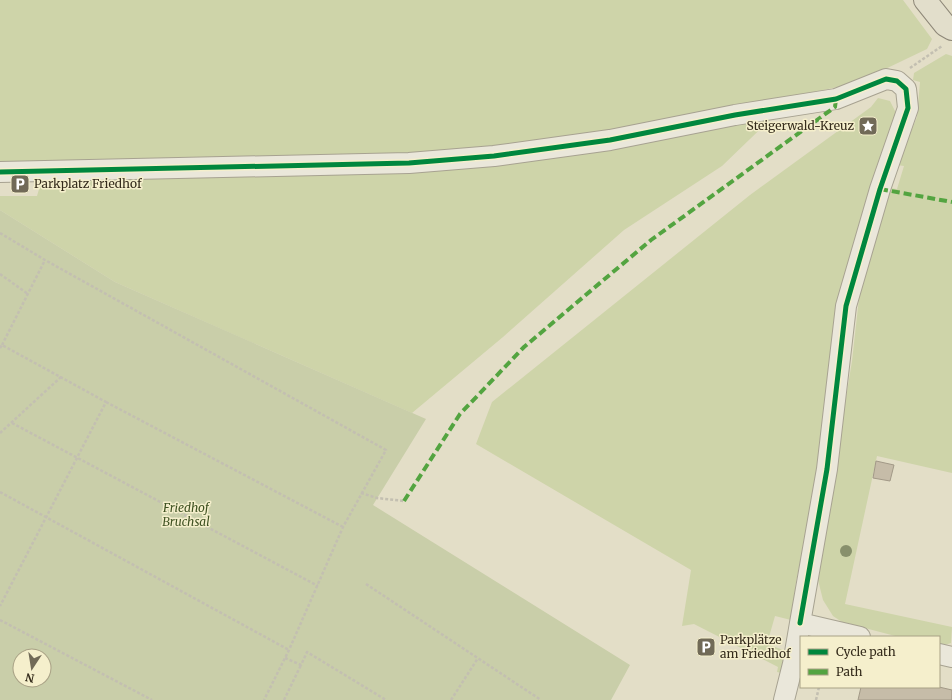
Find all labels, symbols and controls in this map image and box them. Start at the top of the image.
place icon: Steigerwald-Kreuz [857,115,879,137]
place label: Steigerwald-Kreuz [747,118,854,133]
parking icon: Parkplatz Friedhof [9,173,31,195]
place label: Parkplatz Friedhof [34,176,142,191]
park label: Friedhof Bruchsal [162,500,211,529]
place label: Parkplätze am Friedhof [720,632,791,661]
parking icon: Parkplätze am Friedhof [695,636,717,658]
legend [800,636,940,688]
text: Cycle path [836,644,896,659]
north arrow [12,648,52,688]
text: Path [836,664,862,679]
text: N [24,670,36,686]

